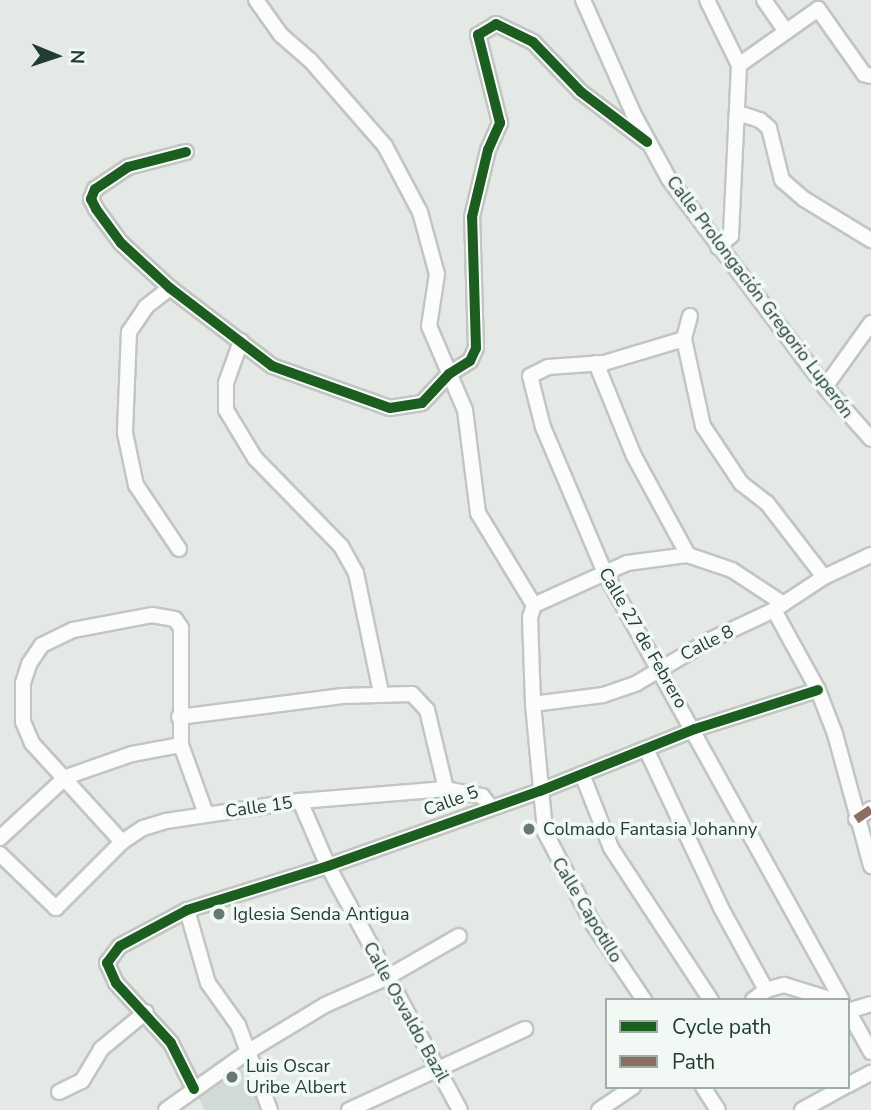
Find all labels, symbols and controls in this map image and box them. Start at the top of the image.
north arrow [21,21,91,91]
text: N [64,49,90,64]
street label: Calle Prolongación Gregorio Luperón [662,172,858,422]
street label: Calle 27 de Febrero [594,564,692,712]
street label: Calle 8 [677,620,737,666]
street label: Calle 5 [421,781,481,821]
street label: Calle 15 [224,792,294,822]
place label: Colmado Fantasia Johanny [543,818,757,840]
marker: Colmado Fantasia Johanny [521,821,537,837]
street label: Calle Capotillo [547,853,627,967]
place label: Iglesia Senda Antigua [233,903,410,925]
marker: Iglesia Senda Antigua [211,906,227,922]
street label: Calle Osvaldo Bazil [359,938,453,1086]
legend [605,998,850,1089]
text: Cycle path [672,1013,771,1041]
text: Path [672,1048,715,1076]
place label: Luis Oscar Uribe Albert [246,1056,346,1098]
marker: Luis Oscar Uribe Albert [224,1069,240,1085]

